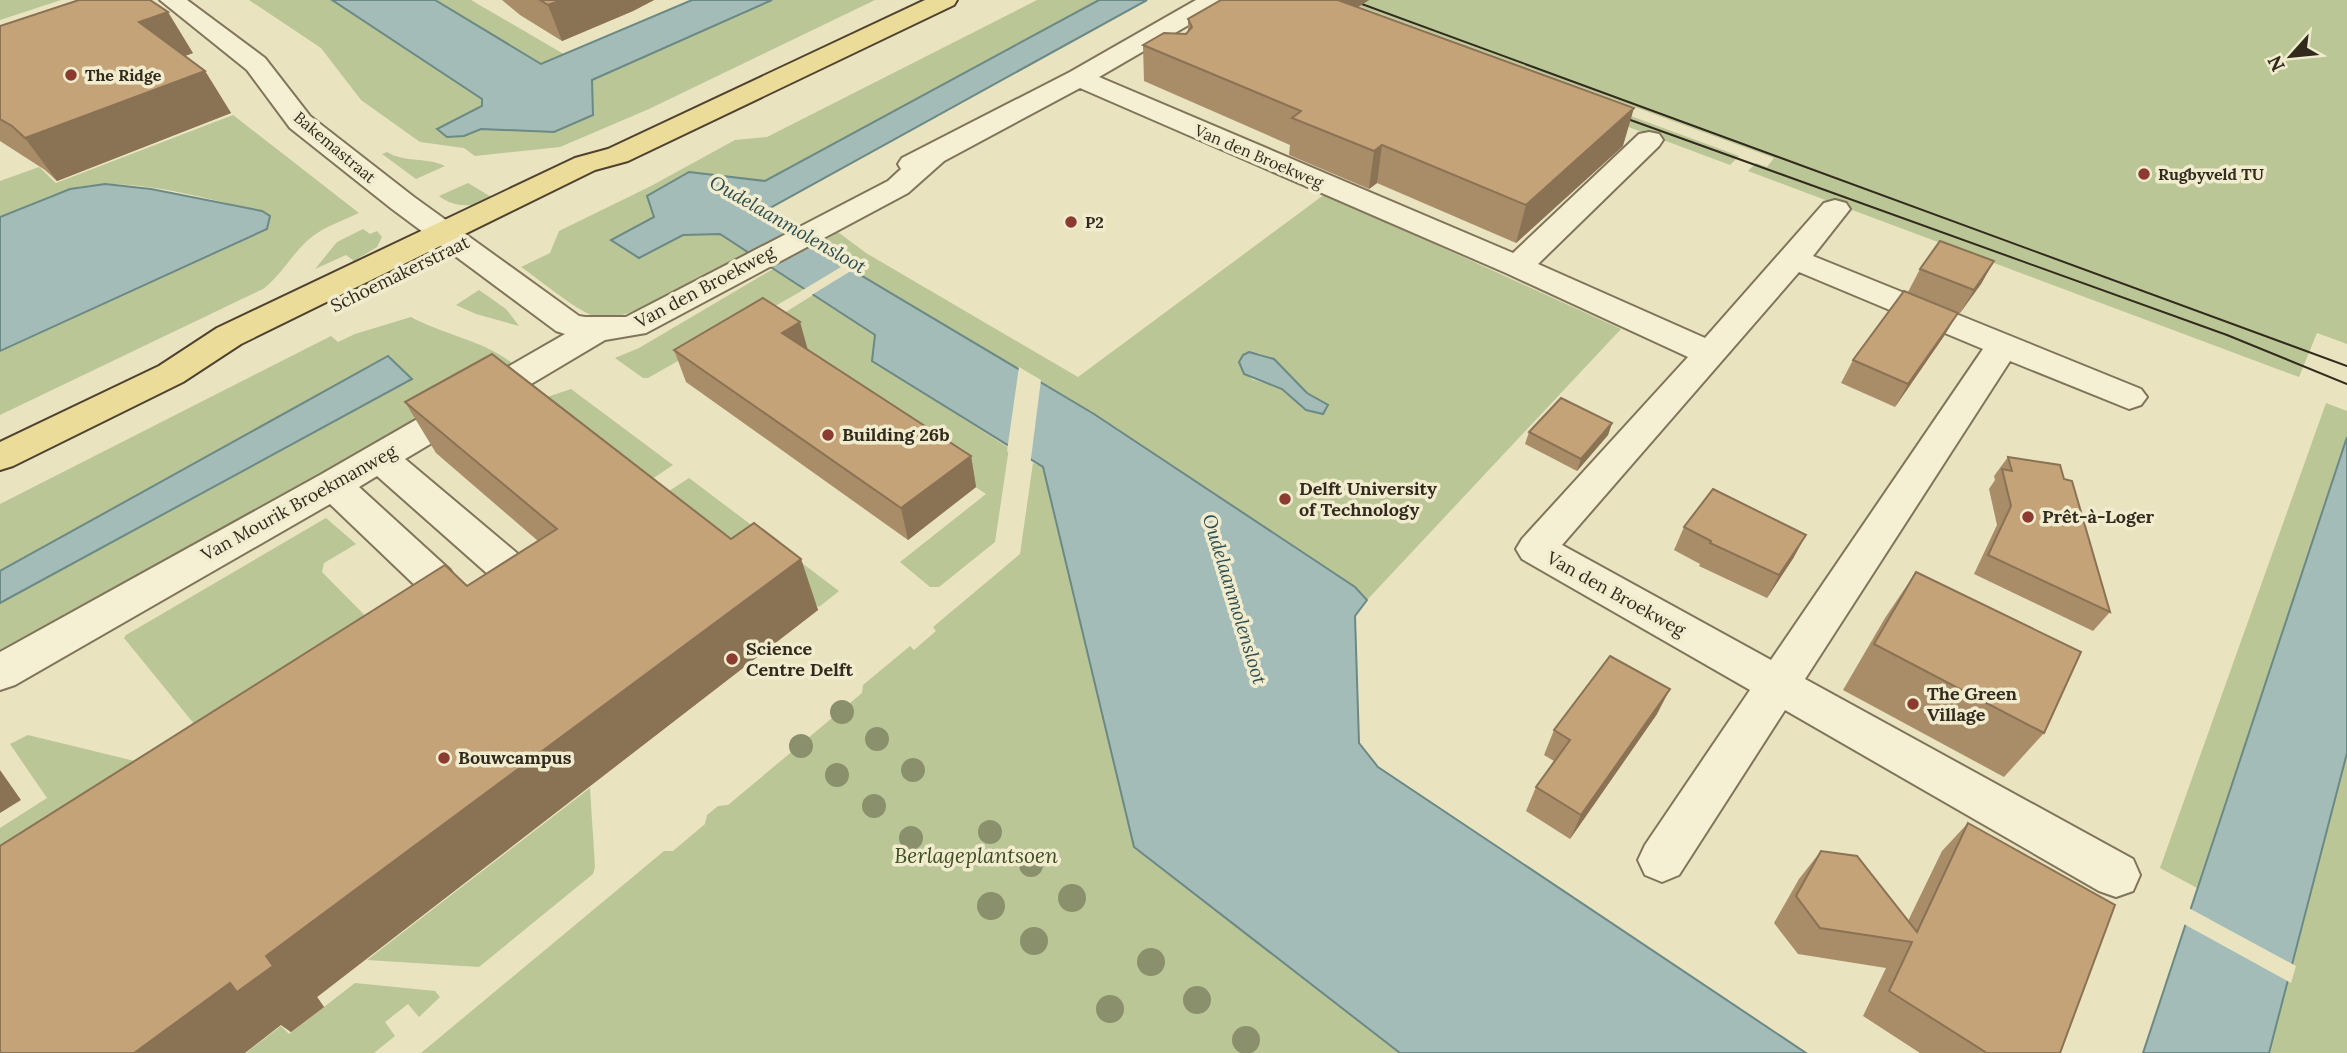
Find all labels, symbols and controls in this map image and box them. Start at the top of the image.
north arrow [2256,21,2326,91]
text: N [2262,51,2290,76]
place label: The Ridge [85,65,162,85]
marker: The Ridge [63,67,79,83]
street label: Bakemastraat [290,107,381,188]
street label: Van den Broekweg [1191,119,1327,193]
place label: Rugbyveld TU [2158,164,2264,184]
marker: Rugbyveld TU [2136,166,2152,182]
water label: Oudelaanmolensloot [706,169,871,279]
place label: P2 [1085,212,1104,232]
marker: P2 [1063,214,1079,230]
street label: Schoemakerstraat [327,230,473,317]
street label: Van den Broekweg [630,240,780,334]
place label: Building 26b [842,423,950,446]
marker: Building 26b [820,427,836,443]
street label: Van Mourik Broekmanweg [196,439,401,566]
place label: Delft University of Technology [1299,477,1437,521]
marker: Delft University of Technology [1277,491,1293,507]
place label: Prêt-à-Loger [2042,505,2155,528]
marker: Prêt-à-Loger [2020,509,2036,525]
water label: Oudelaanmolensloot [1198,511,1272,687]
street label: Van den Broekweg [1542,545,1691,642]
place label: Science Centre Delft [746,637,853,681]
marker: Science Centre Delft [724,651,740,667]
place label: The Green Village [1927,682,2018,726]
marker: The Green Village [1905,696,1921,712]
place label: Bouwcampus [458,746,572,769]
marker: Bouwcampus [436,750,452,766]
park label: Berlageplantsoen [894,842,1058,869]

